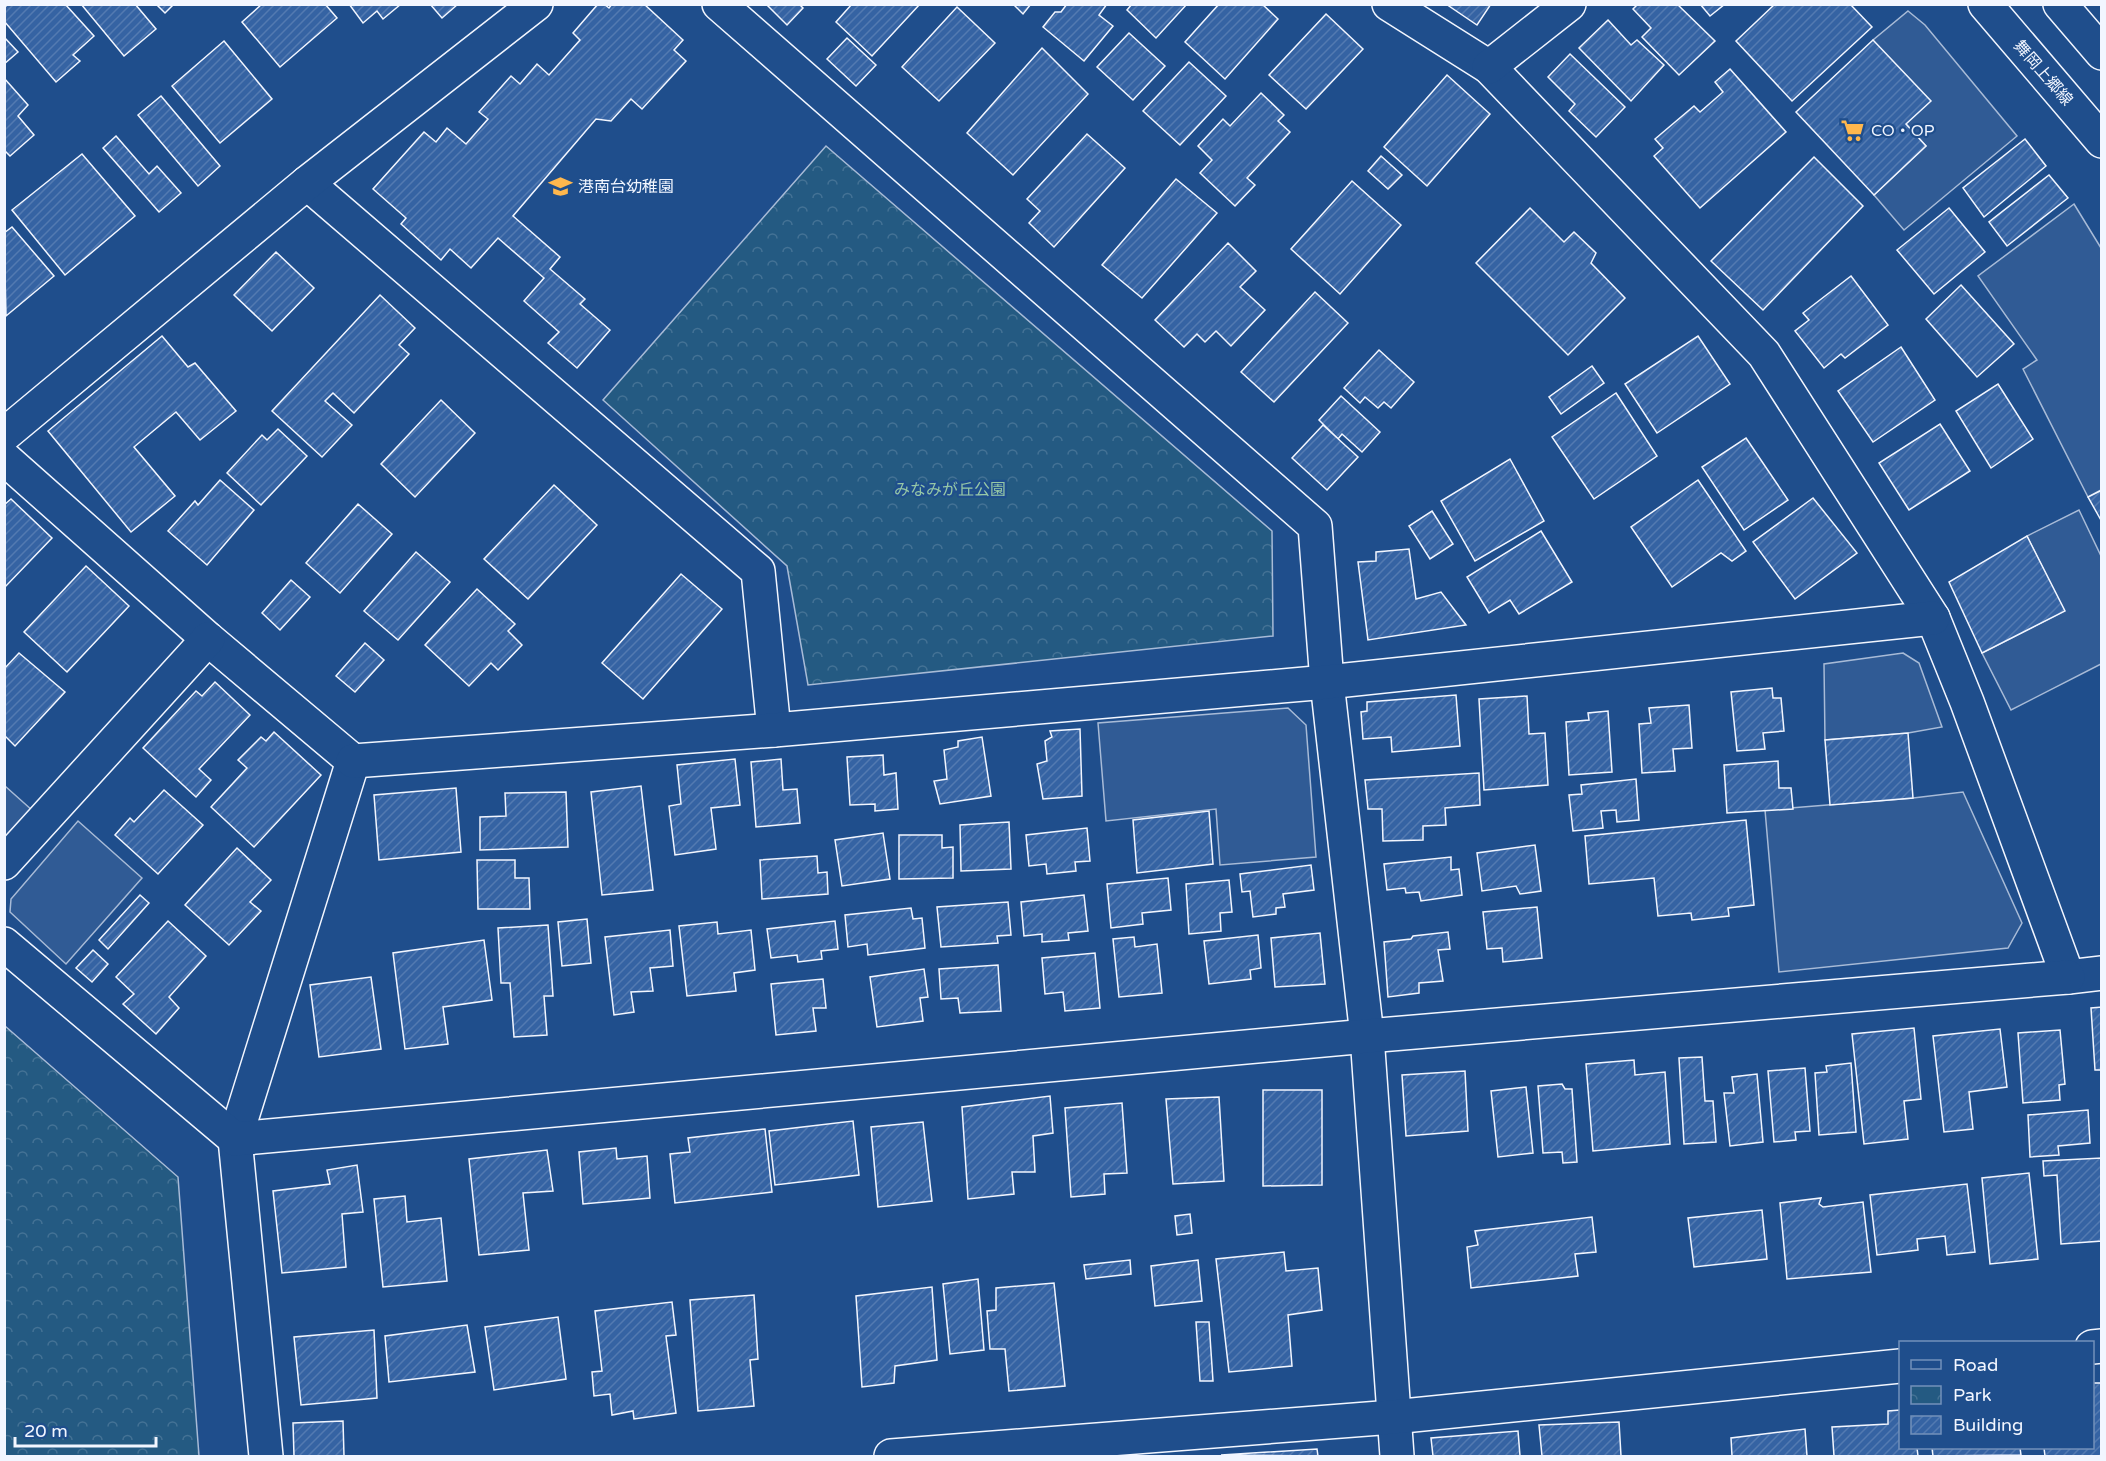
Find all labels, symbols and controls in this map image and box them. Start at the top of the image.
street label: 舞岡上郷線 [2009,36,2077,110]
supermarket icon: CO・OP [1840,118,1866,144]
place label: CO・OP [1871,121,1935,141]
school or university icon: 港南台幼稚園 [547,174,573,200]
place label: 港南台幼稚園 [578,177,674,197]
park label: みなみが丘公園 [894,480,1006,500]
legend [1899,1341,2094,1449]
text: Road [1953,1354,1998,1376]
text: Park [1953,1384,1992,1406]
scale bar [15,1410,156,1448]
text: Building [1953,1414,2023,1436]
text: 20 m [24,1420,68,1442]

